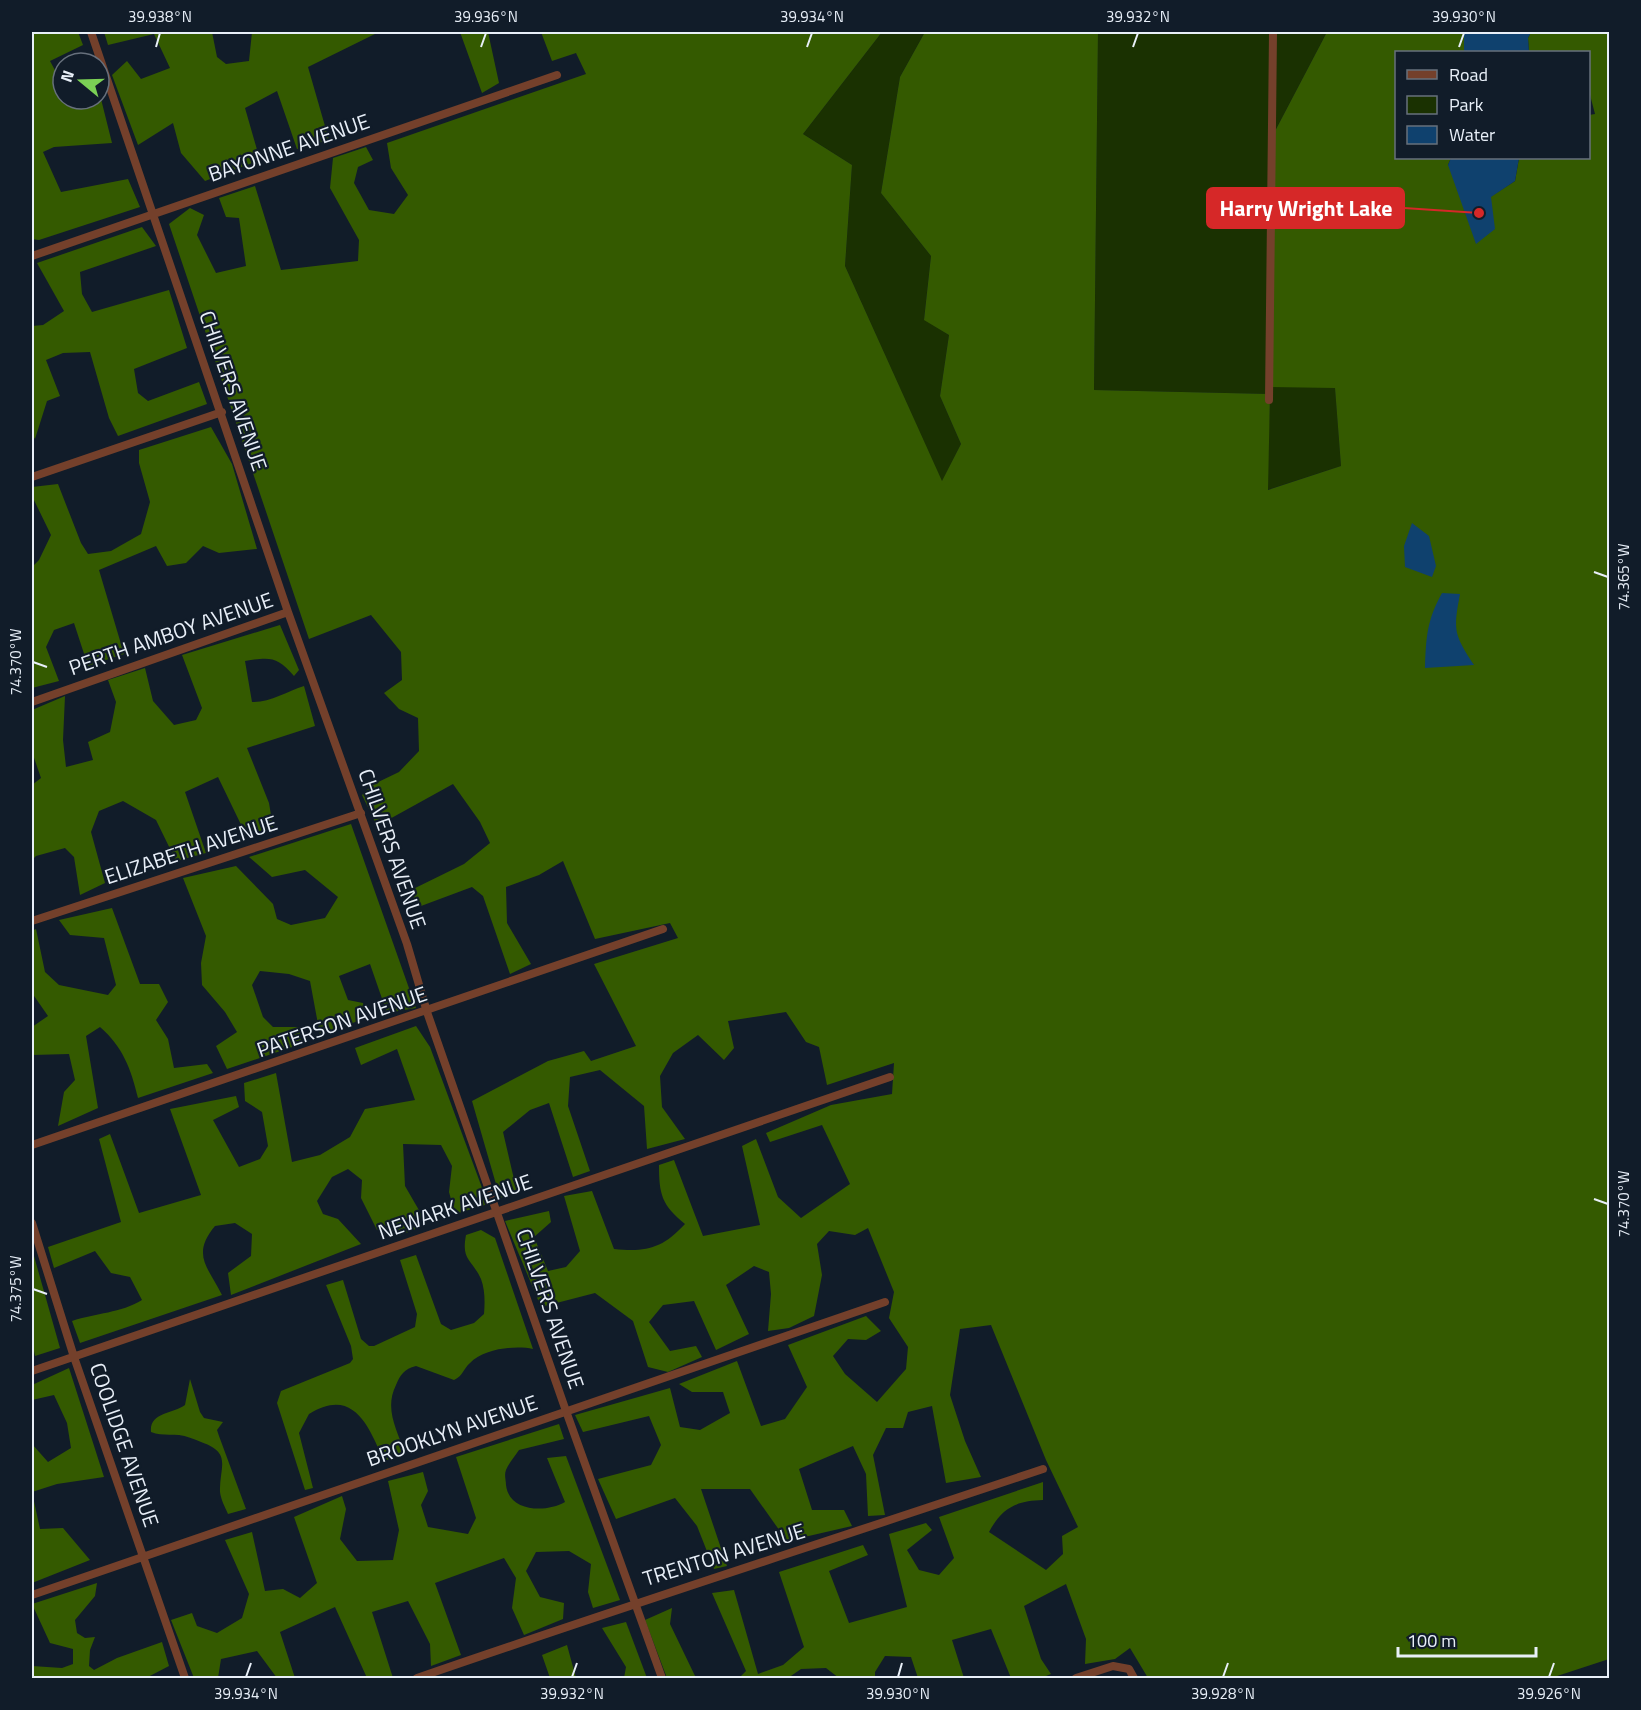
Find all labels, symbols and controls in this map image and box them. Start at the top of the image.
text: 39.938°N [128,5,192,28]
text: 39.936°N [454,5,518,28]
text: 39.934°N [780,5,844,28]
text: 39.932°N [1106,5,1170,28]
text: 39.930°N [1432,5,1496,28]
north arrow [51,51,111,111]
legend [1395,51,1590,159]
text: Road [1449,61,1488,88]
text: N [54,67,80,85]
text: Park [1449,91,1484,118]
street label: BAYONNE AVENUE [204,104,374,190]
text: Water [1449,121,1495,148]
callout: Harry Wright Lake [1207,188,1404,228]
text: Harry Wright Lake [1219,191,1393,225]
street label: CHILVERS AVENUE [192,306,276,475]
text: 74.365°W [1612,544,1635,610]
street label: PERTH AMBOY AVENUE [64,583,277,683]
text: 74.370°W [4,629,27,695]
street label: CHILVERS AVENUE [351,764,435,933]
street label: ELIZABETH AVENUE [100,806,281,892]
street label: PATERSON AVENUE [252,977,431,1065]
street label: NEWARK AVENUE [373,1165,536,1247]
text: 74.370°W [1612,1171,1635,1237]
street label: CHILVERS AVENUE [509,1224,593,1393]
text: 74.375°W [4,1256,27,1322]
street label: COOLIDGE AVENUE [82,1358,168,1531]
street label: BROOKLYN AVENUE [362,1386,541,1474]
street label: TRENTON AVENUE [639,1514,809,1594]
scale bar [1398,1620,1536,1658]
text: 100 m [1407,1627,1456,1654]
text: 39.934°N [214,1682,278,1705]
text: 39.932°N [540,1682,604,1705]
text: 39.930°N [866,1682,930,1705]
text: 39.928°N [1191,1682,1255,1705]
text: 39.926°N [1517,1682,1581,1705]

